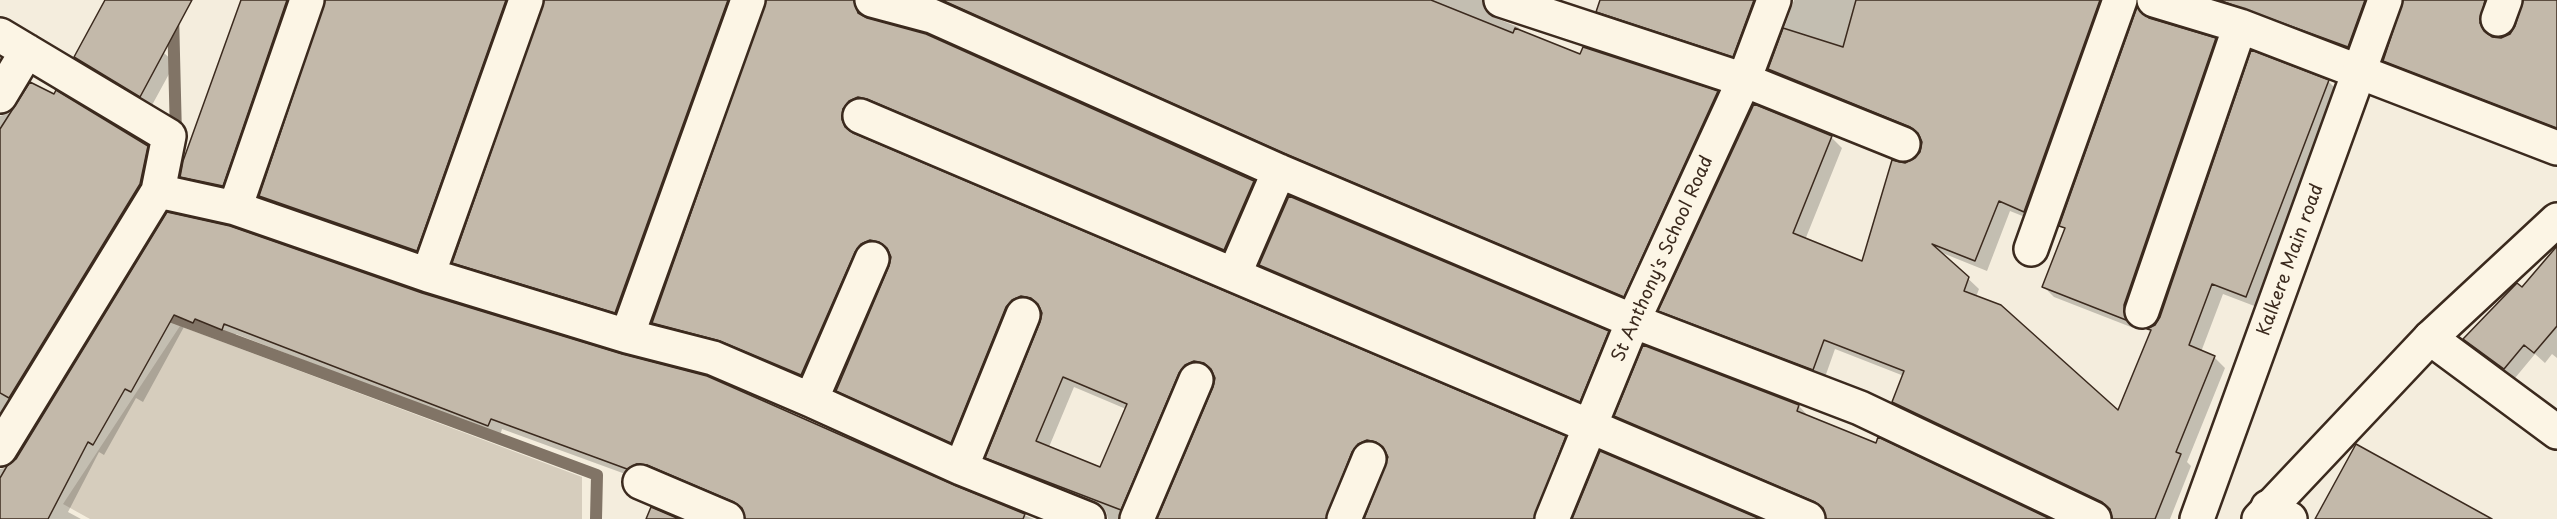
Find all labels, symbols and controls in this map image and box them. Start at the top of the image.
street label: St Anthony's School Road [1608,153,1718,365]
street label: Kalkere Main road [2254,181,2328,339]

